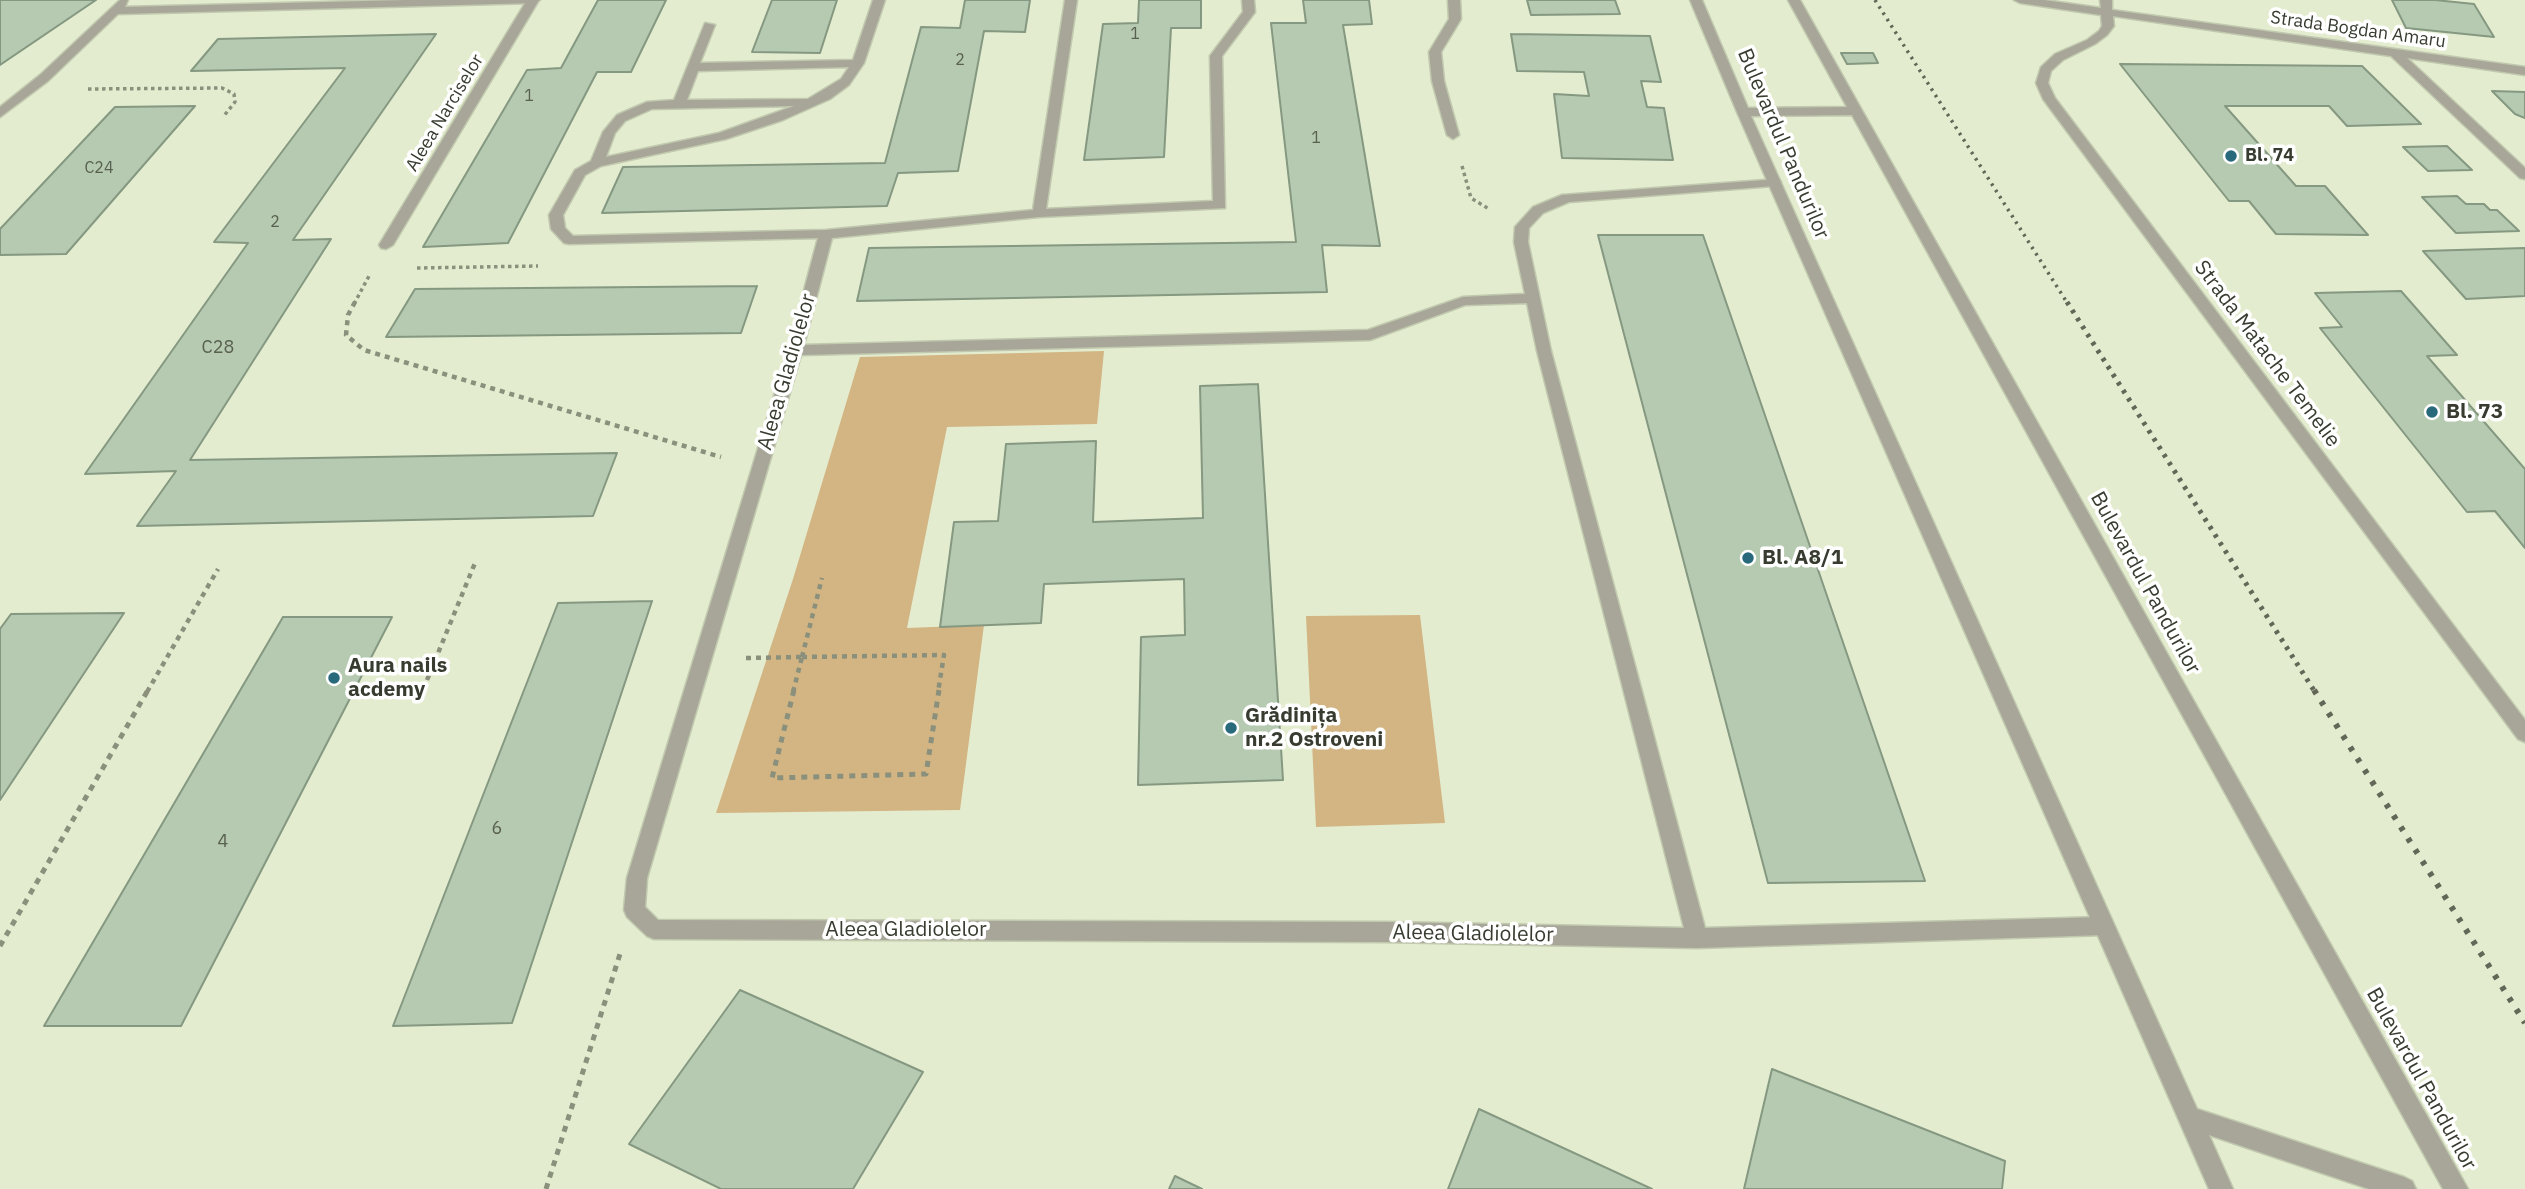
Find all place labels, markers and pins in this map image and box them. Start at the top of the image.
place label: Bl. 74 [2245,145,2294,167]
marker: Bl. 74 [2223,148,2239,164]
place label: Bl. 73 [2446,399,2503,425]
marker: Bl. 73 [2424,404,2440,420]
place label: Bl. A8/1 [1762,545,1843,571]
marker: Bl. A8/1 [1740,550,1756,566]
place label: Aura nails acdemy [348,653,447,703]
marker: Aura nails acdemy [326,670,342,686]
place label: Grădinița nr.2 Ostroveni [1245,703,1383,753]
marker: Grădinița nr.2 Ostroveni [1223,720,1239,736]

